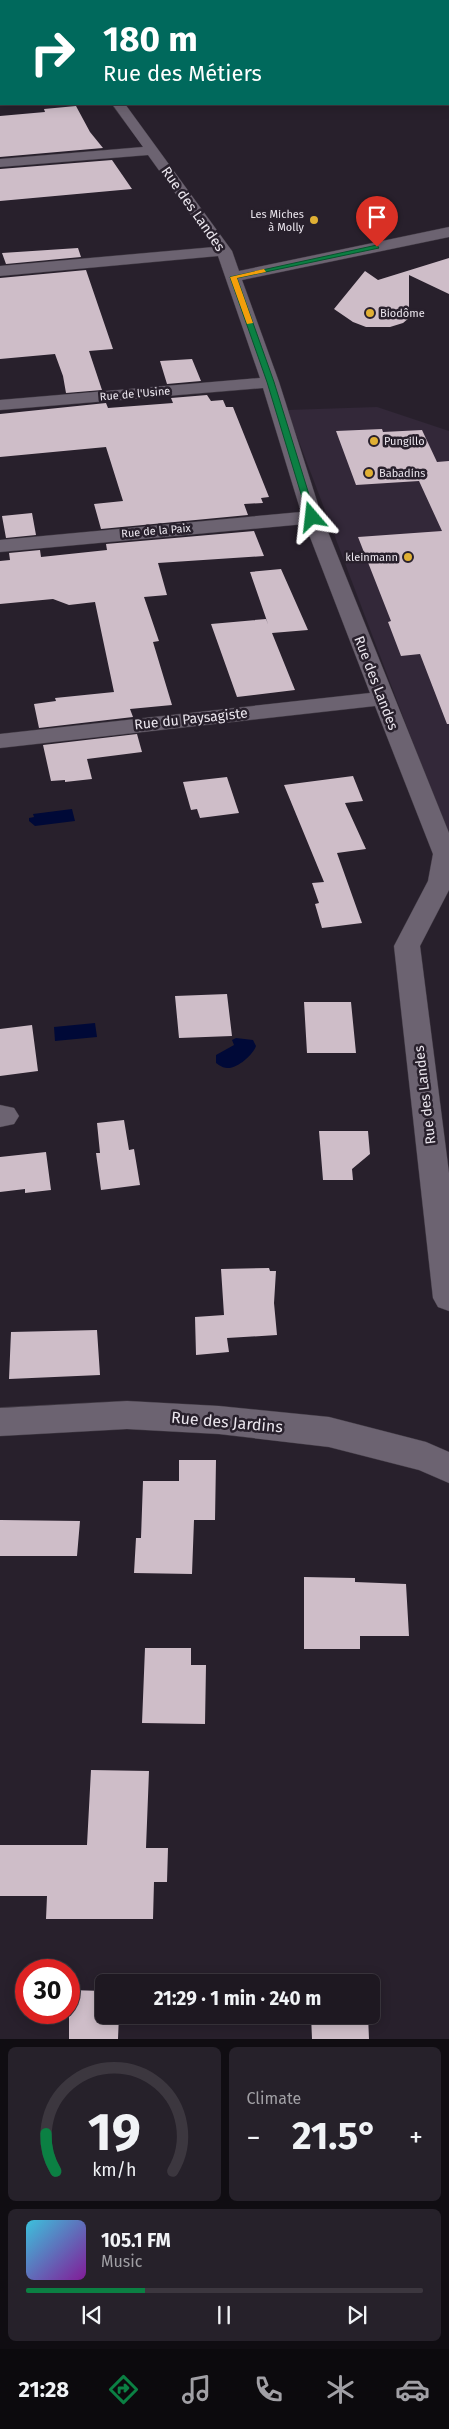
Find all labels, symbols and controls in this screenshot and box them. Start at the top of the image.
text: 180 m [103,18,198,60]
icon: right [20,20,85,85]
text: Rue des Métiers [103,60,262,87]
street label: Rue des Landes [158,163,229,255]
pin [356,196,398,247]
icon: arrive [363,203,391,231]
place label: Les Miches à Molly [250,208,305,234]
marker: Les Miches à Molly [308,214,320,226]
marker: Biodôme [364,307,376,319]
place label: Biodôme [380,307,425,320]
street label: Rue de l'Usine [99,384,171,404]
marker: Pungillo [368,435,380,447]
place label: Pungillo [384,435,425,448]
marker: Babadins [363,467,375,479]
place label: Babadins [379,467,425,480]
position arrow [285,490,337,542]
street label: Rue de la Paix [121,521,192,541]
place label: kleinmann [345,551,398,564]
marker: kleinmann [402,551,414,563]
street label: Rue des Landes [350,634,402,733]
street label: Rue du Paysagiste [133,705,249,733]
street label: Rue des Landes [410,1044,439,1145]
street label: Rue des Jardins [170,1408,284,1436]
speed limit sign: 30 [15,1959,80,2024]
text: 21:29 · 1 min · 240 m [154,1987,321,2010]
text: Climate [247,2089,301,2108]
text: 19 [88,2101,141,2164]
text: 21.5° [292,2113,378,2159]
text: − [247,2121,261,2154]
text: + [409,2121,423,2154]
text: km/h [92,2159,136,2181]
text: 105.1 FM [101,2229,171,2252]
text: Music [101,2252,142,2271]
icon: previous [78,2301,106,2329]
icon: pause [210,2301,238,2329]
icon: next [343,2301,371,2329]
icon: directions [106,2372,141,2407]
icon: music [179,2372,214,2407]
icon: phone [251,2372,286,2407]
icon: climate [323,2372,358,2407]
icon: car [395,2372,430,2407]
text: 21:28 [19,2376,69,2403]

